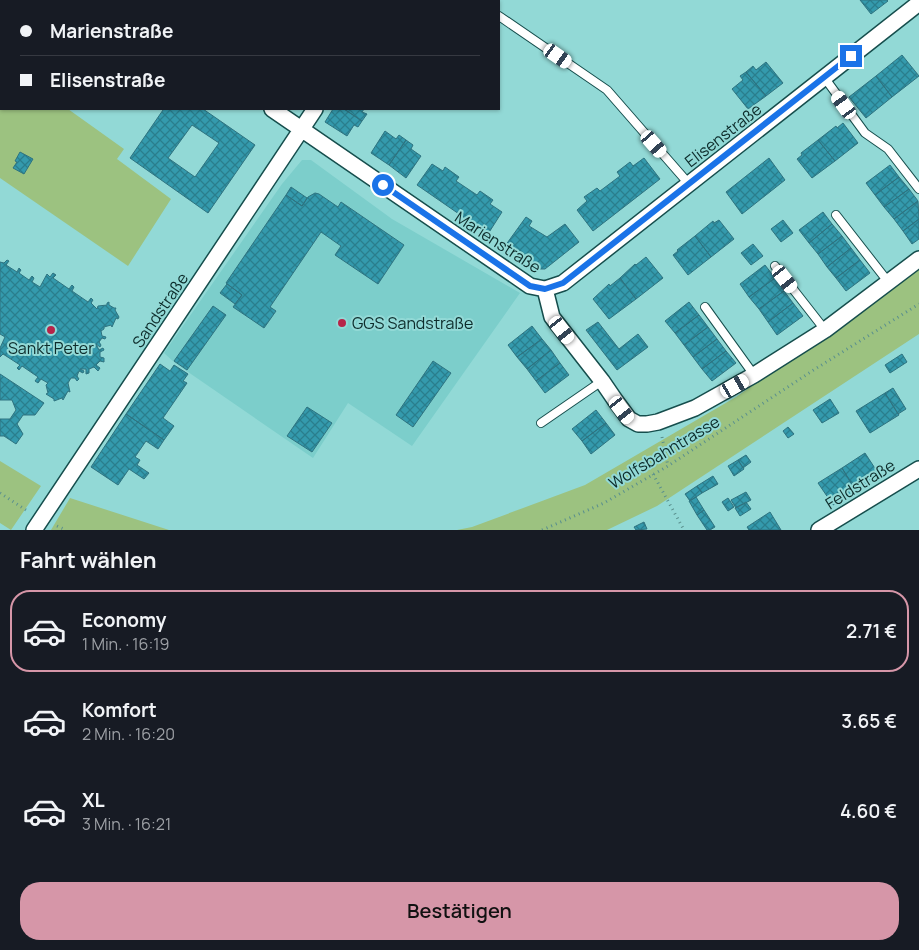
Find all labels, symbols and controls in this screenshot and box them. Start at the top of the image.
text: Marienstraße [50,18,173,44]
car [541,41,574,71]
route end [840,45,862,67]
text: Elisenstraße [50,67,165,93]
car [829,88,858,122]
street label: Elisenstraße [680,98,766,172]
car [638,128,669,160]
route start [372,174,394,196]
street label: Marienstraße [451,206,545,278]
car [769,263,800,295]
street label: Sandstraße [127,268,193,352]
place label: GGS Sandstraße [352,312,473,334]
car [546,314,577,346]
marker: GGS Sandstraße [336,317,348,329]
marker: Sankt Peter [45,324,57,336]
place label: Sankt Peter [8,337,94,359]
car [718,372,751,400]
car [606,394,637,426]
street label: Wolfsbahntrasse [605,410,723,494]
street label: Feldstraße [821,454,899,514]
text: Fahrt wählen [20,545,157,575]
text: Economy [82,607,166,633]
icon: car [22,609,67,654]
text: 2.71 € [846,618,897,644]
text: 1 Min. · 16:19 [82,633,169,655]
text: Komfort [82,697,157,723]
icon: car [22,699,67,744]
text: 3.65 € [841,708,897,734]
text: 2 Min. · 16:20 [82,723,175,745]
text: XL [82,787,105,813]
icon: car [22,789,67,834]
text: 4.60 € [840,798,897,824]
text: 3 Min. · 16:21 [82,813,171,835]
button: Bestätigen [20,882,899,940]

